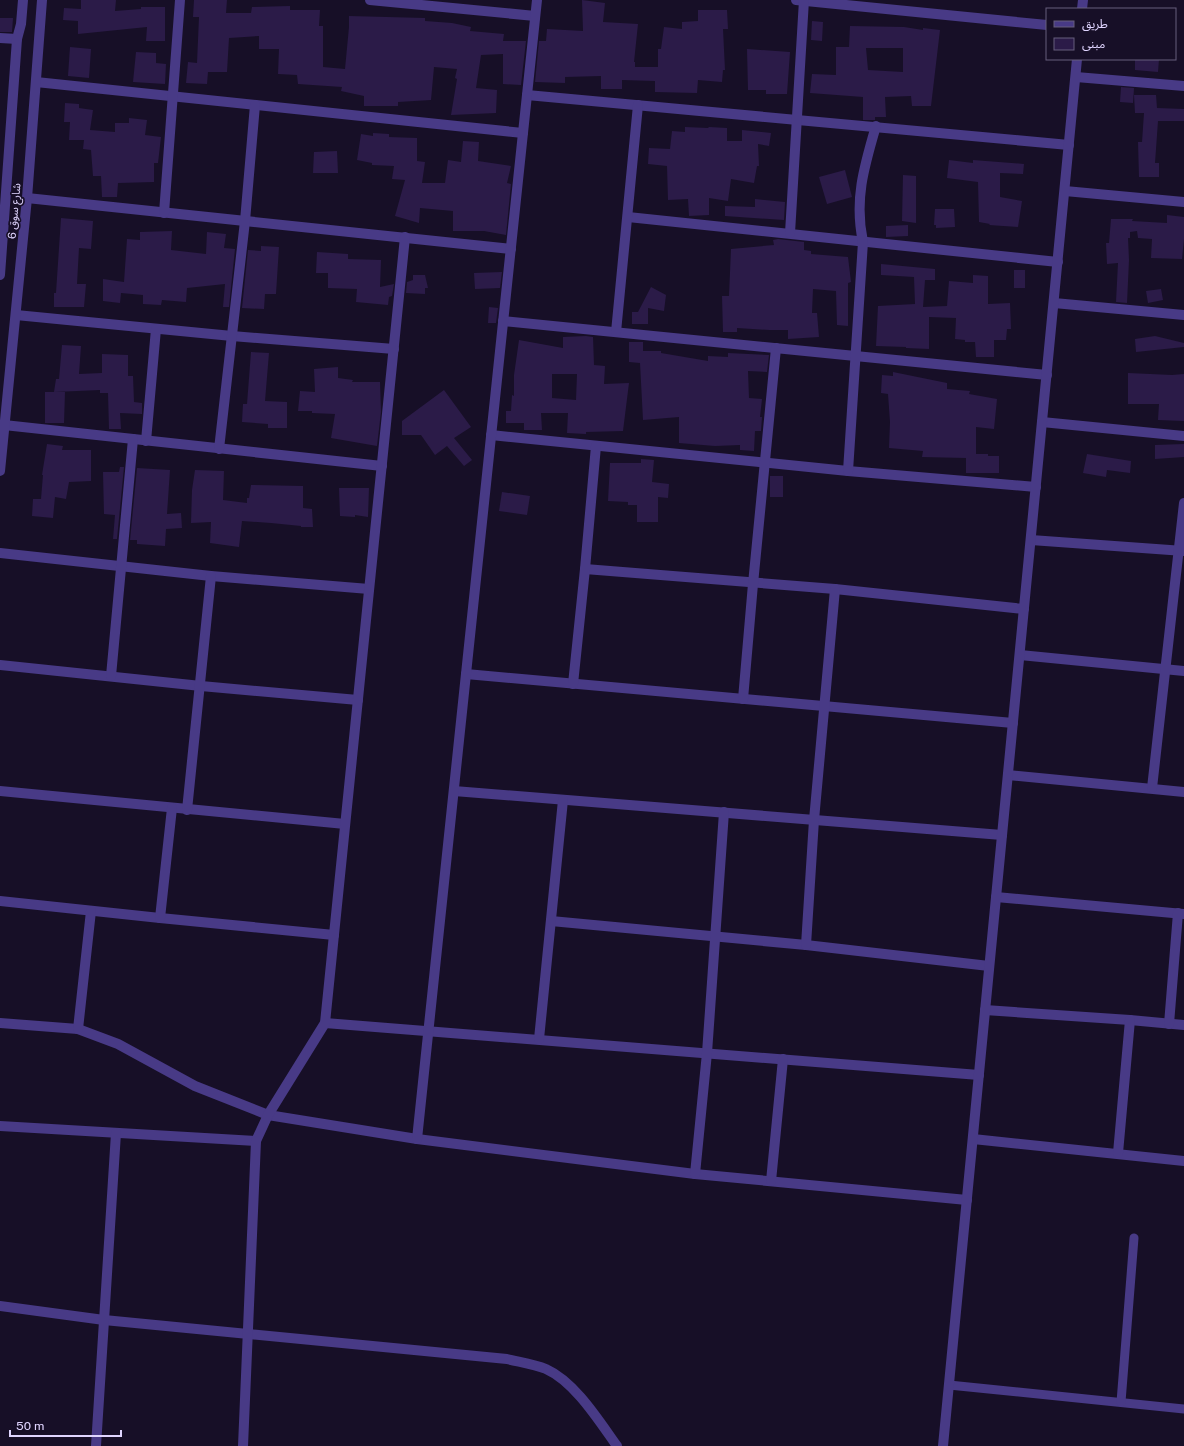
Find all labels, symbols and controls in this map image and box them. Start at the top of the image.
legend [1046,8,1176,60]
text: طريق [1082,17,1108,32]
text: مبنى [1082,37,1105,51]
street label: شارع سوق 6 [6,182,24,240]
scale bar [10,1412,121,1438]
text: 50 m [16,1419,44,1433]

